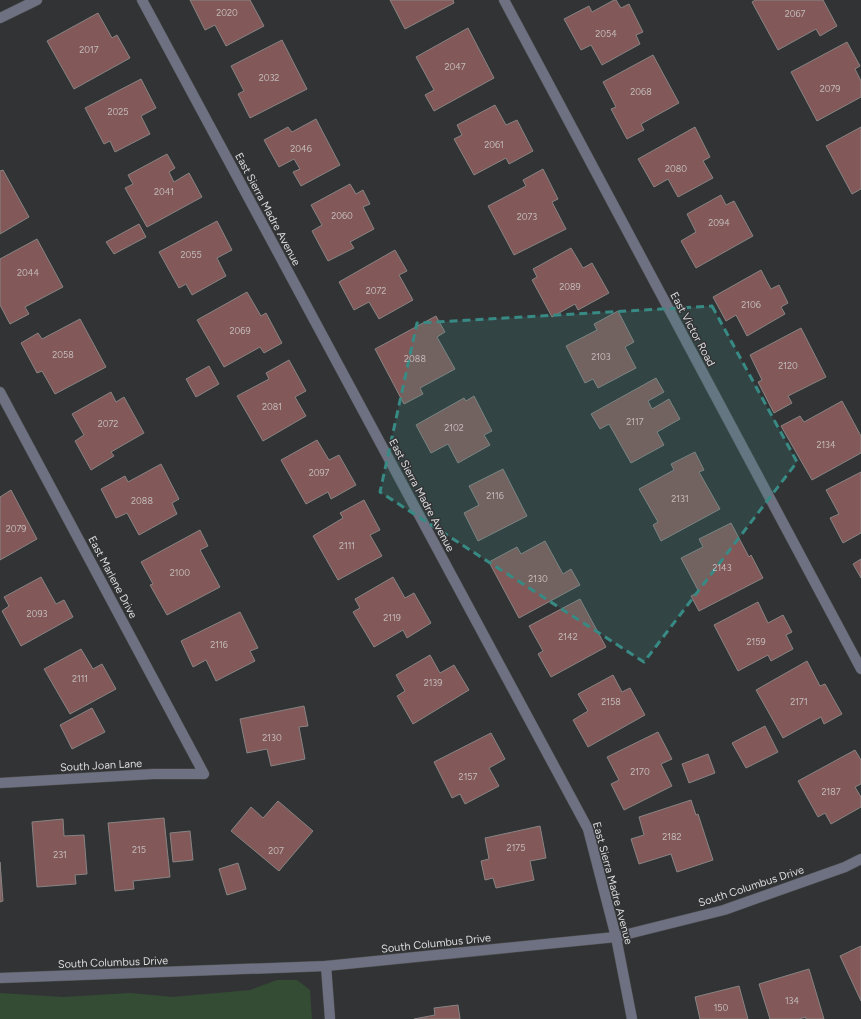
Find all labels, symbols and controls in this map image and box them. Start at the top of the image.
house number: 2020 [216,7,238,18]
house number: 2067 [785,8,806,19]
house number: 2054 [595,28,617,39]
house number: 2017 [79,44,99,55]
house number: 2047 [444,61,466,72]
house number: 2032 [259,72,279,83]
house number: 2079 [820,83,840,94]
house number: 2068 [630,86,652,97]
house number: 2025 [107,106,129,117]
house number: 2061 [484,139,504,150]
house number: 2046 [290,143,312,154]
street label: East Sierra Madre Avenue [232,150,303,268]
house number: 2080 [665,163,687,174]
house number: 2041 [154,186,174,197]
house number: 2060 [331,210,353,221]
house number: 2073 [517,211,537,222]
house number: 2094 [708,217,730,228]
house number: 2055 [180,249,202,260]
house number: 2044 [17,267,39,278]
house number: 2089 [559,281,581,292]
house number: 2072 [366,285,386,296]
street label: East Victor Road [667,290,718,369]
house number: 2106 [741,299,761,310]
house number: 2069 [230,325,251,336]
house number: 2058 [52,349,74,360]
house number: 2103 [591,351,611,362]
house number: 2088 [404,353,426,364]
house number: 2120 [778,360,798,371]
house number: 2081 [262,401,282,412]
house number: 2117 [626,416,644,427]
house number: 2072 [98,418,118,429]
house number: 2102 [444,422,464,433]
street label: East Sierra Madre Avenue [386,436,457,554]
house number: 2134 [816,439,836,450]
house number: 2097 [309,467,330,478]
house number: 2116 [486,490,504,501]
house number: 2131 [671,493,689,504]
house number: 2088 [131,495,153,506]
house number: 2079 [6,523,26,534]
street label: East Marlene Drive [85,534,140,621]
house number: 2111 [339,540,355,551]
house number: 2143 [712,562,732,573]
house number: 2100 [170,567,190,578]
house number: 2130 [528,573,548,584]
house number: 2093 [27,608,47,619]
house number: 2119 [383,612,401,623]
house number: 2142 [558,631,578,642]
house number: 2159 [746,636,766,647]
house number: 2116 [210,639,228,650]
house number: 2111 [72,673,88,684]
house number: 2139 [424,677,442,688]
house number: 2158 [601,696,621,707]
house number: 2171 [790,696,808,707]
house number: 2130 [262,732,282,743]
street label: South Joan Lane [60,757,142,774]
house number: 2170 [630,766,650,777]
house number: 2157 [459,771,478,782]
house number: 2187 [821,786,841,797]
street label: East Sierra Madre Avenue [590,820,635,946]
house number: 2182 [662,831,682,842]
house number: 2175 [507,842,525,853]
house number: 215 [132,844,146,855]
house number: 207 [268,845,284,856]
house number: 231 [53,849,67,860]
street label: South Columbus Drive [697,863,806,910]
street label: South Columbus Drive [380,931,492,956]
street label: South Columbus Drive [58,954,168,971]
house number: 134 [785,995,800,1006]
house number: 150 [714,1002,729,1013]

